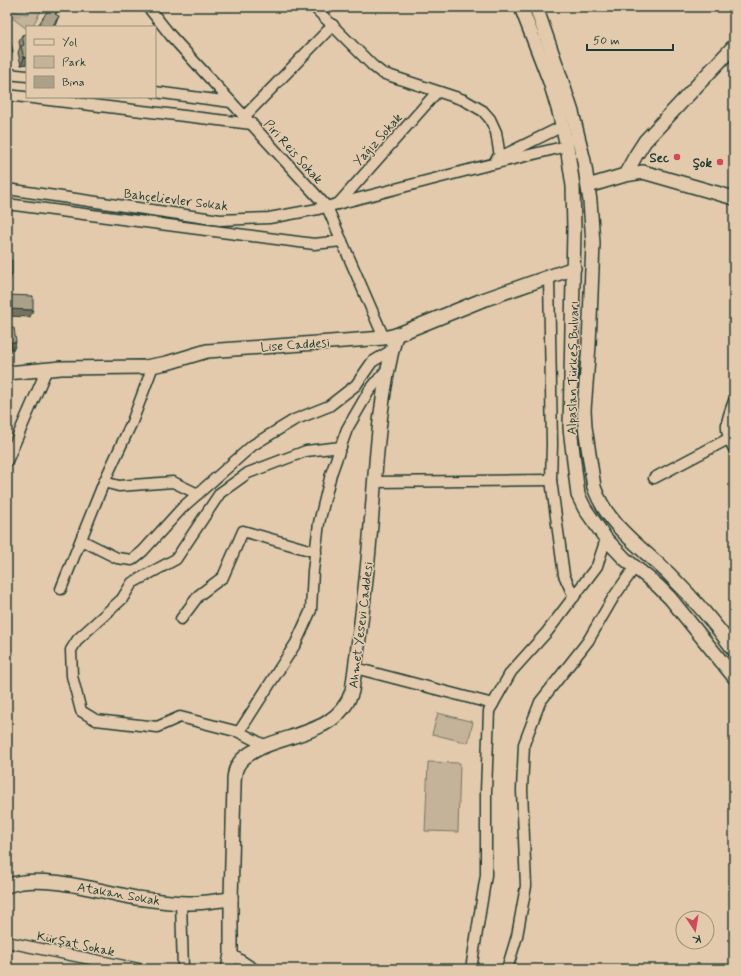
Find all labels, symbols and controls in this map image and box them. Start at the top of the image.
legend [26,26,156,98]
scale bar [587,26,673,52]
text: 50 m [593,33,620,49]
text: Yol [62,35,77,51]
text: Park [62,55,86,71]
text: Bina [62,75,85,91]
street label: Yağız Sokak [350,110,407,170]
street label: Piri Reis Sokak [260,116,327,188]
place label: Sec [649,150,669,167]
marker: Sec [672,152,682,162]
place label: Şok [693,155,712,172]
marker: Şok [715,157,725,167]
street label: Bahçelievler Sokak [123,186,230,215]
street label: Alpaslan Türkeş Bulvarı [564,301,583,435]
street label: Lise Caddesi [260,335,330,356]
street label: Ahmet Yesevi Caddesi [345,561,378,689]
street label: Atakan Sokak [76,879,162,910]
north arrow [675,910,715,950]
street label: Kürşat Sokak [35,928,117,961]
text: K [691,931,702,947]

